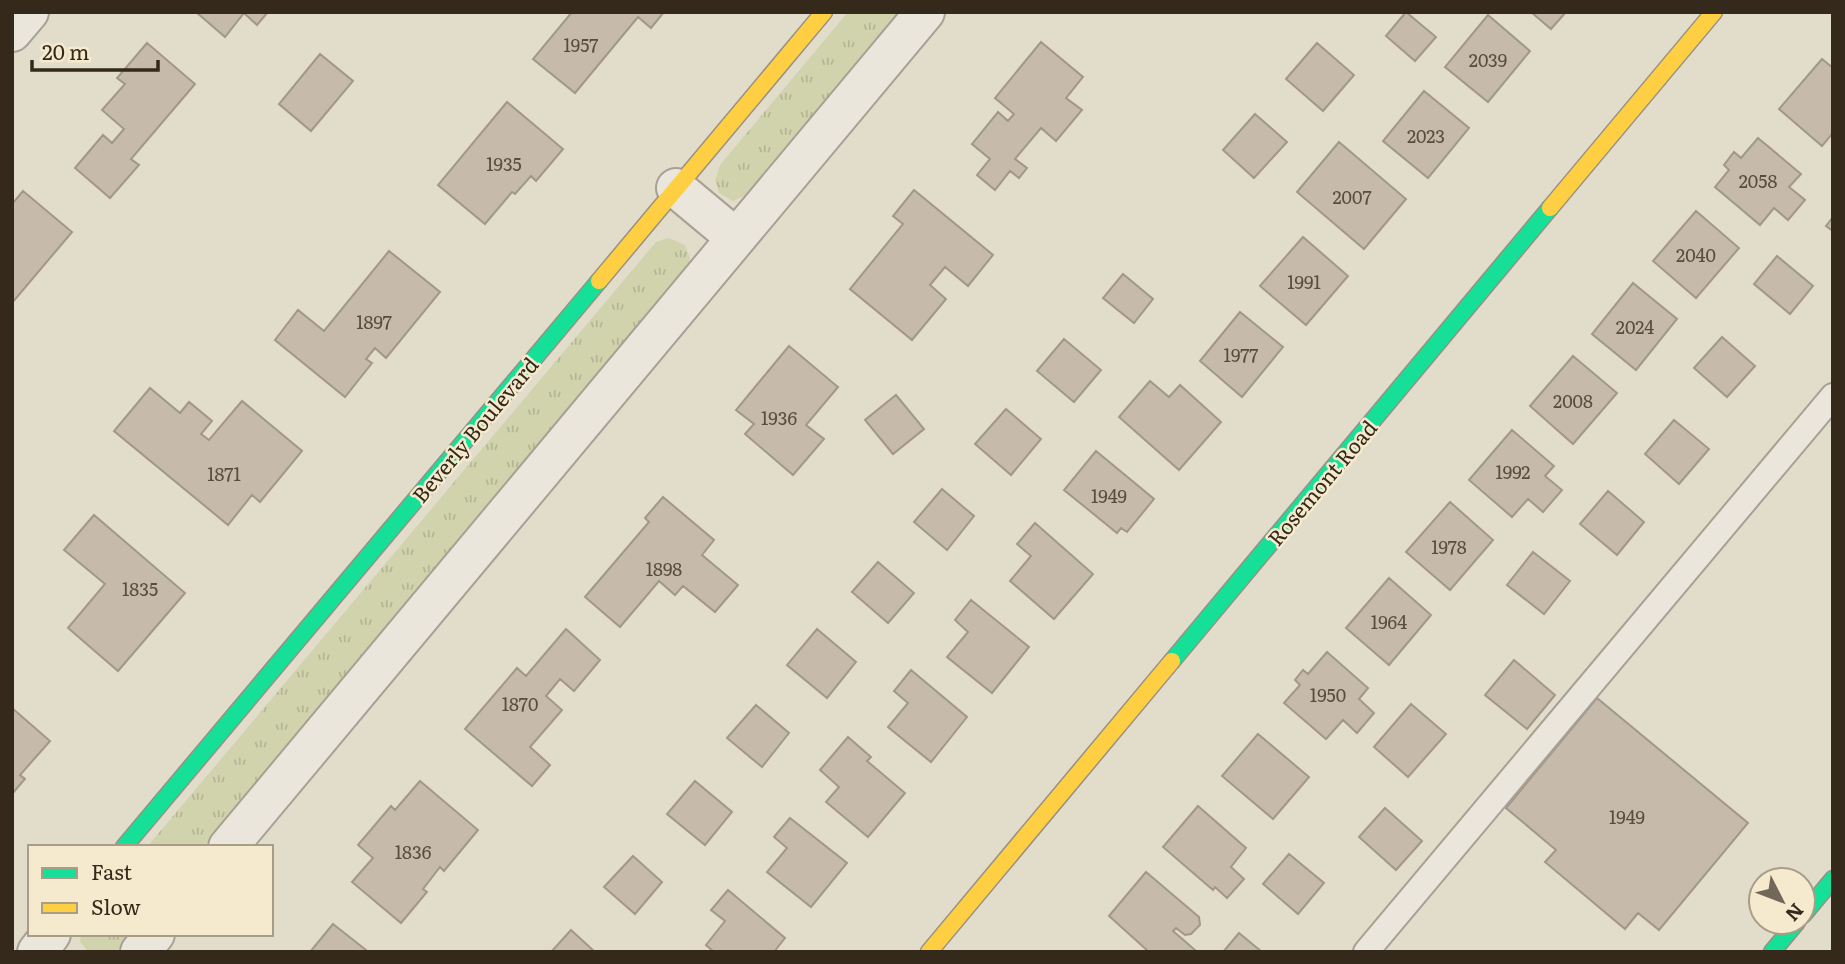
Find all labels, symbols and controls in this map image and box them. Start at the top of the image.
scale bar [32,28,158,72]
house number: 1957 [564,31,598,58]
text: 20 m [42,35,89,66]
house number: 2039 [1469,46,1507,73]
house number: 2023 [1407,122,1445,149]
house number: 1935 [486,150,522,177]
house number: 2058 [1739,167,1777,194]
house number: 2007 [1332,183,1372,210]
house number: 2040 [1676,241,1716,268]
house number: 1991 [1287,268,1321,295]
house number: 1897 [356,308,392,335]
house number: 2024 [1616,313,1654,340]
house number: 1977 [1224,341,1258,368]
street label: Beverly Boulevard [404,349,544,509]
house number: 2008 [1553,387,1593,414]
house number: 1936 [761,404,797,431]
street label: Rosemont Road [1259,412,1383,552]
house number: 1992 [1495,458,1531,485]
house number: 1871 [207,460,241,487]
house number: 1949 [1091,482,1127,509]
house number: 1978 [1431,533,1467,560]
house number: 1898 [646,555,682,582]
house number: 1835 [122,575,158,602]
house number: 1964 [1371,608,1407,635]
house number: 1950 [1310,681,1346,708]
house number: 1870 [502,690,538,717]
house number: 1949 [1609,803,1645,830]
house number: 1836 [395,838,432,865]
legend [28,845,273,936]
text: Fast [91,855,132,886]
north arrow [1747,866,1817,936]
text: Slow [91,890,141,921]
text: N [1780,898,1811,928]

